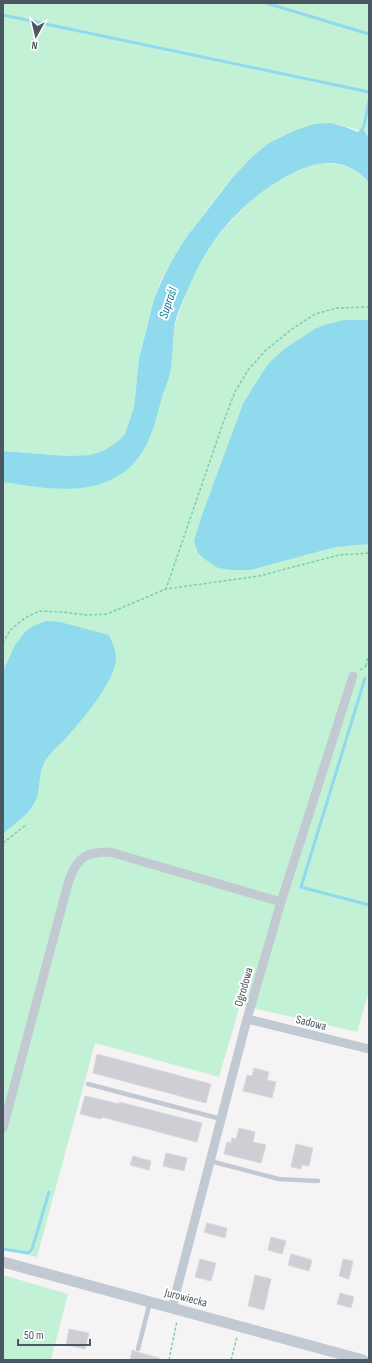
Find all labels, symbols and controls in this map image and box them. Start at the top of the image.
north arrow [16,16,56,56]
text: N [31,39,38,52]
water label: Supraśl [155,285,181,321]
street label: Ogrodowa [231,965,257,1008]
street label: Sadowa [294,1012,328,1034]
street label: Jurowiecka [162,1285,209,1311]
scale bar [18,1321,90,1347]
text: 50 m [24,1328,44,1343]

